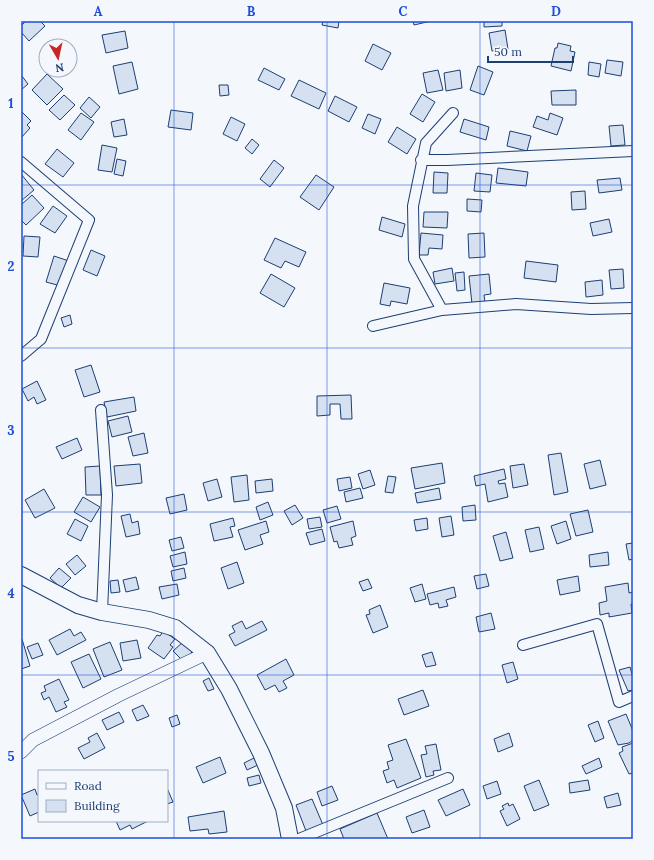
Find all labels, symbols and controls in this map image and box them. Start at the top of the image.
text: A [94,3,103,20]
text: B [247,3,256,20]
text: C [399,3,408,20]
text: D [551,3,561,20]
north arrow [38,38,78,78]
scale bar [488,38,573,64]
text: 50 m [494,44,522,59]
text: N [54,60,65,76]
text: 1 [8,95,14,112]
text: 2 [8,258,15,275]
text: 3 [7,422,15,439]
text: 4 [7,585,15,602]
text: 5 [7,748,15,765]
legend [38,770,168,822]
text: Road [74,778,102,793]
text: Building [74,798,120,813]

